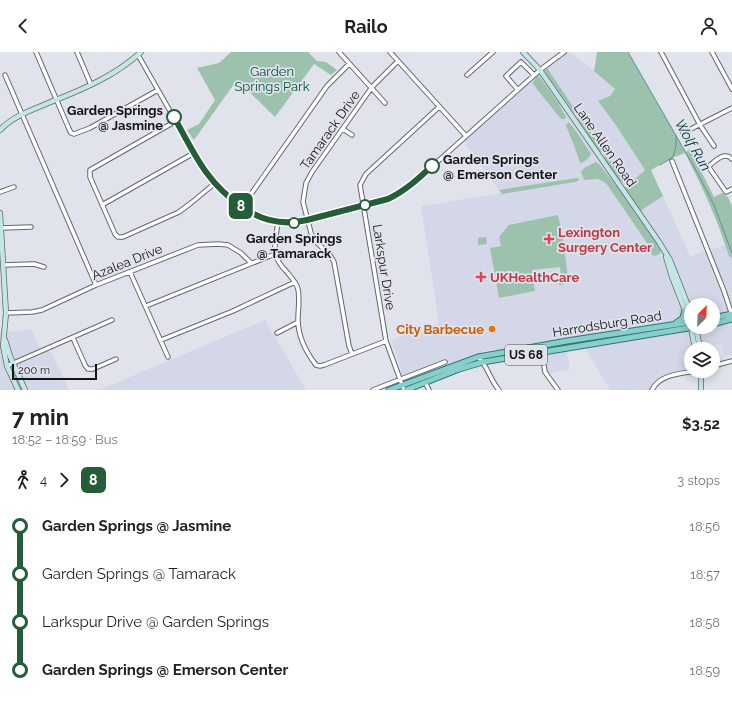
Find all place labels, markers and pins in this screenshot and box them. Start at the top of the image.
place label: Garden Springs @ Jasmine [67,103,164,133]
marker: Garden Springs @ Jasmine [166,109,182,125]
place label: Garden Springs @ Emerson Center [443,152,557,182]
marker: Garden Springs @ Emerson Center [424,158,440,174]
unlabelled marker [359,199,371,211]
marker: Garden Springs @ Tamarack [288,217,300,229]
place label: Lexington Surgery Center [558,225,652,255]
place label: Garden Springs @ Tamarack [246,231,343,261]
marker: Lexington Surgery Center [543,233,555,245]
place label: UKHealthCare [490,270,579,285]
marker: UKHealthCare [475,271,487,283]
place label: City Barbecue [396,322,484,337]
marker: City Barbecue [487,324,497,334]

